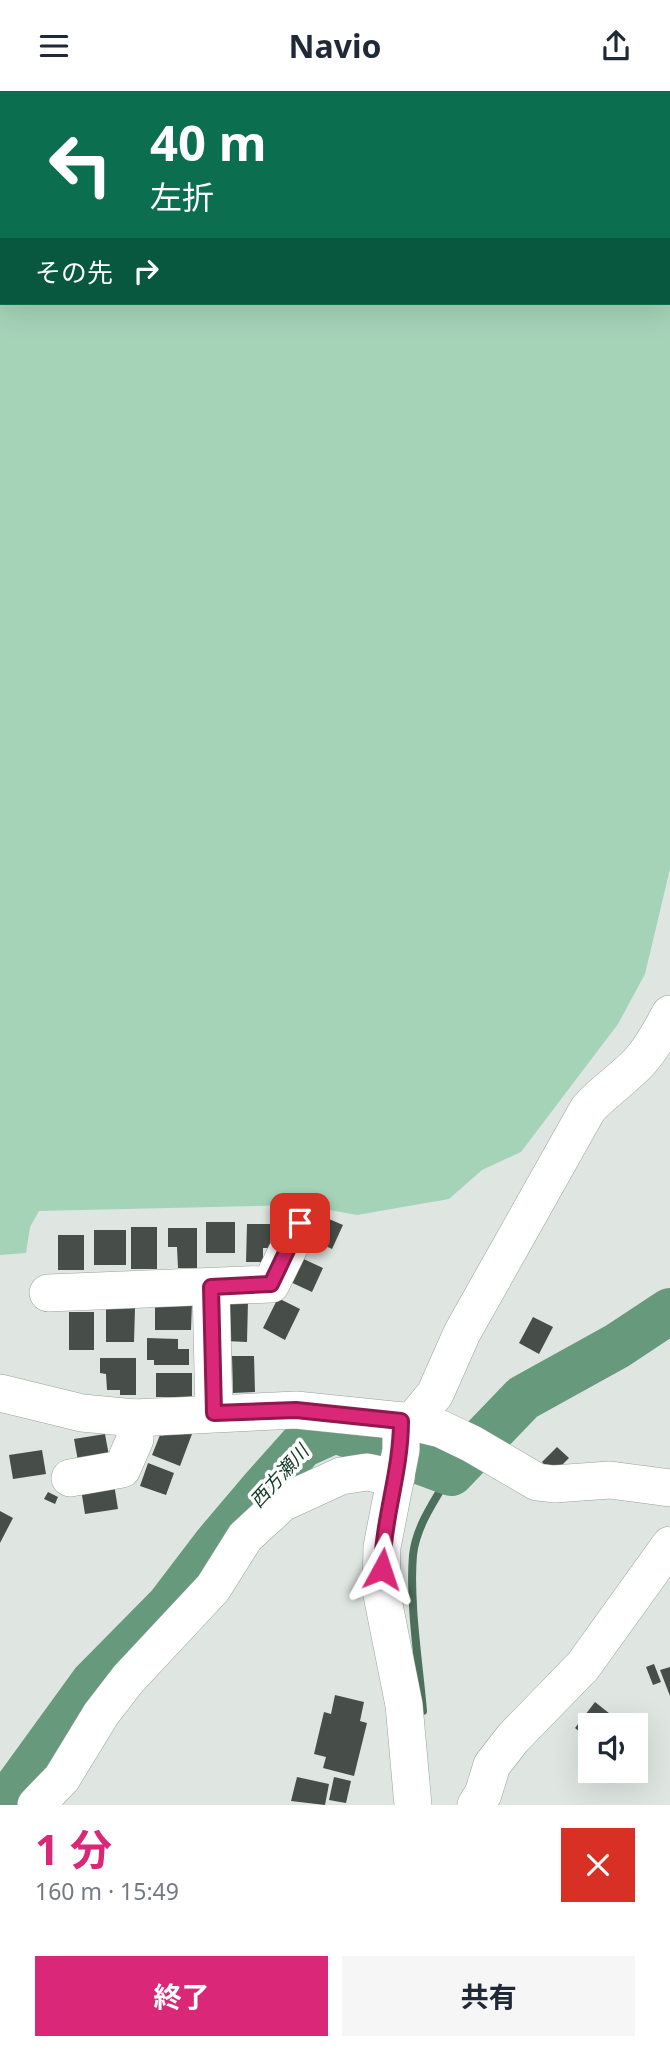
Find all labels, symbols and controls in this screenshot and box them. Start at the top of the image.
text: Navio [288,24,382,67]
icon: menu [35,27,73,65]
icon: share [597,27,635,65]
text: 40 m [150,109,267,175]
icon: left [35,119,126,210]
text: 左折 [150,175,214,218]
icon: right [127,252,165,290]
text: その先 [35,254,113,290]
pin [270,1193,330,1253]
icon: arrive [281,1204,319,1242]
water label: 西方瀬川 [244,1438,315,1513]
position arrow [345,1532,419,1606]
map controls [578,1713,648,1783]
button: sound [578,1713,648,1783]
text: 1 分 [35,1820,112,1877]
button: close [561,1828,635,1902]
text: 160 m · 15:49 [35,1875,179,1907]
button: 終了 [35,1956,328,2036]
button: 共有 [342,1956,635,2036]

